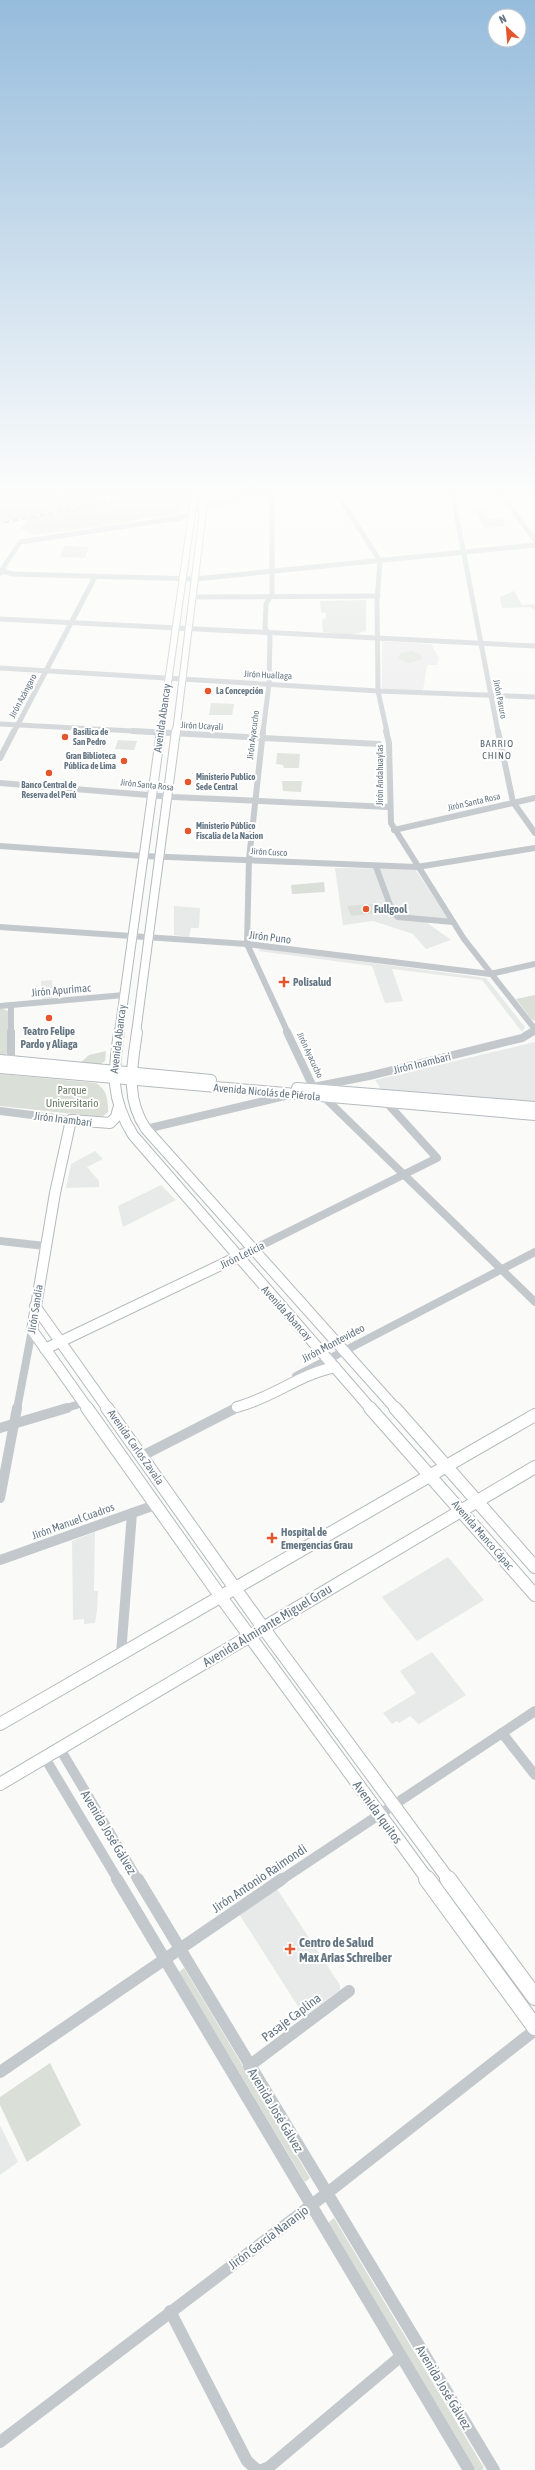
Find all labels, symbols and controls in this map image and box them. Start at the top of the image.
north arrow [487,8,527,48]
text: N [497,12,508,26]
street label: Jirón Huallaga [244,669,292,681]
street label: Jirón Azángaro [7,672,39,720]
street label: Jirón Paruro [491,679,509,719]
street label: Avenida Abancay [151,682,173,753]
marker: La Concepción [203,686,213,696]
place label: La Concepción [216,686,264,696]
street label: Jirón Ayacucho [245,710,261,760]
street label: Jirón Ucayali [181,720,223,732]
place label: Basílica de San Pedro [73,727,108,747]
marker: Basílica de San Pedro [60,732,70,742]
district label: BARRIO CHINO [480,738,514,761]
street label: Jirón Andahuaylas [375,744,385,806]
place label: Gran Biblioteca Pública de Lima [64,751,116,771]
marker: Gran Biblioteca Pública de Lima [119,756,129,766]
marker: Banco Central de Reserva del Perú [44,768,54,778]
place label: Ministerio Publico Sede Central [196,772,256,792]
street label: Jirón Santa Rosa [120,777,174,793]
marker: Ministerio Publico Sede Central [183,777,193,787]
place label: Banco Central de Reserva del Perú [21,780,77,800]
street label: Jirón Santa Rosa [447,791,501,813]
place label: Ministerio Público Fiscalia de la Nacion [196,821,264,841]
marker: Ministerio Público Fiscalia de la Nacion [183,826,193,836]
street label: Jirón Cusco [250,846,288,858]
place label: Fullgool [374,903,408,915]
marker: Fullgool [361,904,371,914]
street label: Jirón Puno [248,928,292,946]
marker: Polisalud [278,976,290,988]
place label: Polisalud [293,976,331,988]
street label: Jirón Apurímac [31,981,92,999]
street label: Avenida Abancay [108,1003,128,1074]
marker: Teatro Felipe Pardo y Aliaga [44,1013,54,1023]
place label: Teatro Felipe Pardo y Aliaga [20,1025,78,1050]
street label: Jirón Ayacucho [295,1031,325,1079]
street label: Jirón Inambari [392,1050,452,1076]
street label: Avenida Nicolás de Piérola [213,1081,321,1103]
park label: Parque Universitario [46,1084,98,1109]
street label: Jirón Inambari [33,1109,93,1129]
street label: Jirón Leticia [218,1239,266,1271]
street label: Avenida Abancay [259,1283,315,1343]
street label: Jirón Sandía [25,1284,45,1334]
street label: Jirón Montevideo [299,1321,367,1365]
street label: Avenida Carlos Zavala [106,1407,166,1487]
street label: Avenida Manco Cápac [450,1498,517,1573]
street label: Jirón Manuel Cuadros [30,1500,116,1541]
place label: Hospital de Emergencias Grau [281,1526,353,1551]
marker: Hospital de Emergencias Grau [266,1532,278,1544]
street label: Avenida Almirante Miguel Grau [200,1581,334,1670]
street label: Avenida Iquitos [350,1778,406,1847]
street label: Avenida José Gálvez [78,1788,140,1877]
street label: Jirón Antonio Raimondi [209,1841,310,1916]
place label: Centro de Salud Max Arias Schreiber [299,1935,393,1965]
marker: Centro de Salud Max Arias Schreiber [284,1943,296,1955]
street label: Pasaje Caplina [259,1990,324,2045]
street label: Avenida José Gálvez [245,2066,307,2155]
street label: Jirón García Naranjo [225,2202,311,2272]
street label: Avenida José Gálvez [413,2343,475,2432]

